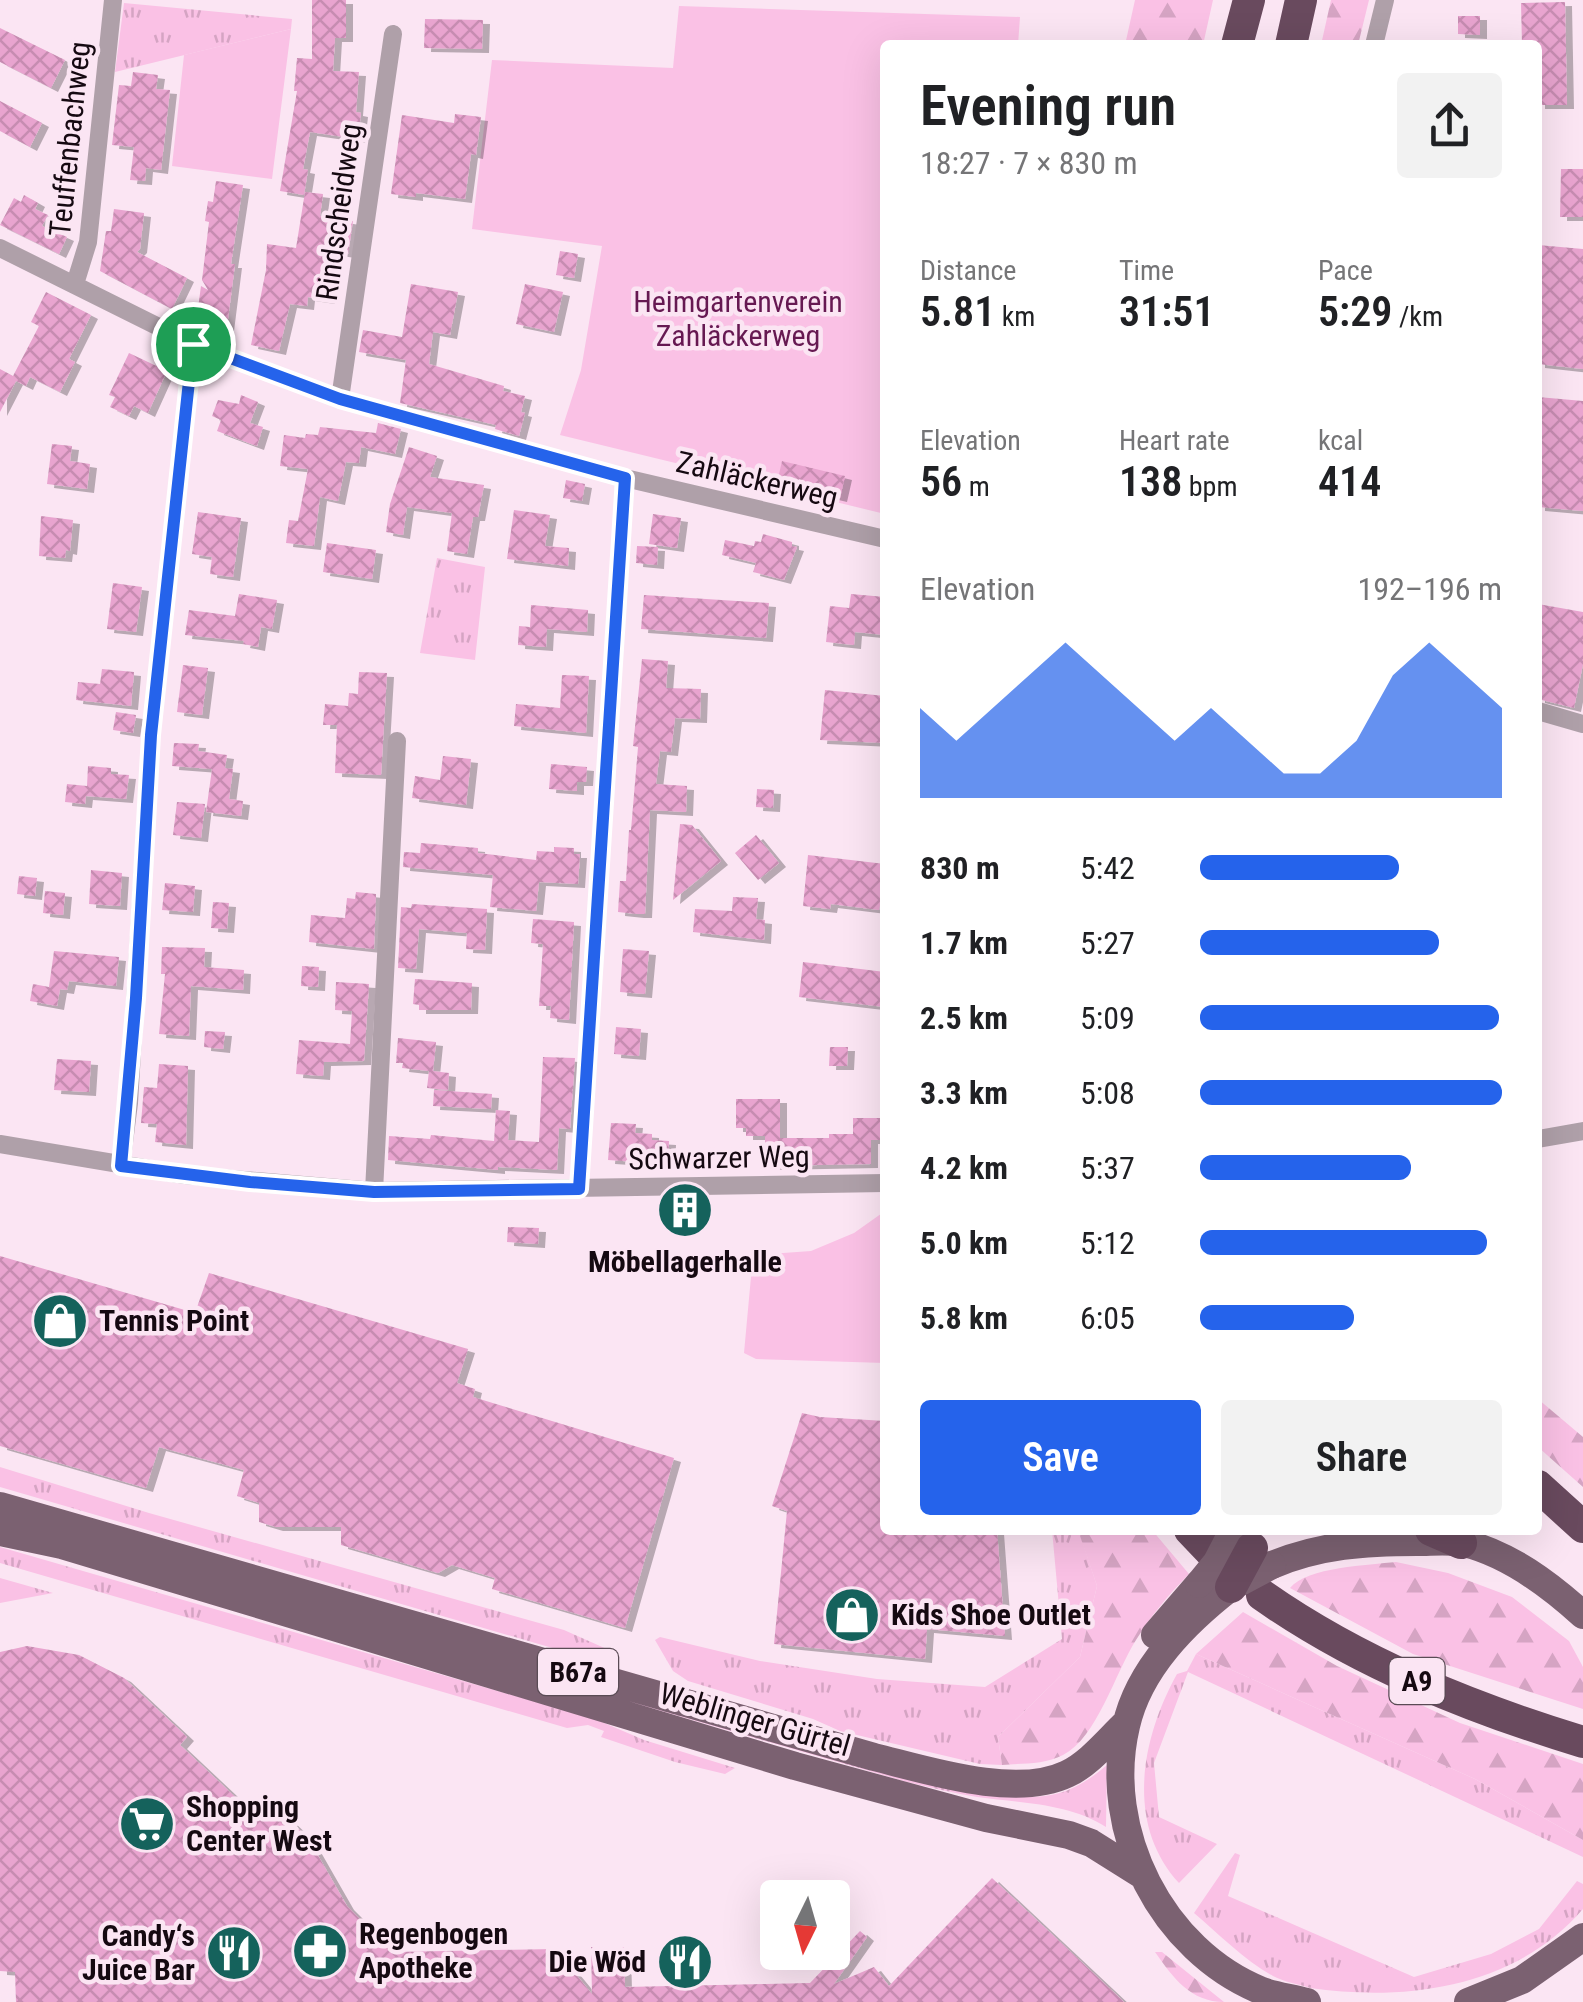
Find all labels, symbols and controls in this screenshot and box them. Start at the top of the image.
street label: Teuffenbachweg [42,40,97,238]
button: share [1397,73,1502,178]
text: Evening run [920,74,1176,138]
street label: Rindscheidweg [309,121,368,303]
text: 18:27 · 7 × 830 m [920,144,1138,182]
text: Distance [920,254,1017,287]
text: Time [1119,254,1174,287]
text: Pace [1318,254,1373,287]
park label: Heimgartenverein Zahläckerweg [633,284,843,353]
text: 5.81 [920,287,995,336]
text: 31:51 [1119,287,1215,336]
text: 5:29 [1318,287,1392,336]
text: km [995,300,1035,333]
text: /km [1392,300,1443,333]
pin [151,302,236,387]
icon: arrive [166,317,221,372]
text: Elevation [920,424,1021,457]
text: Heart rate [1119,424,1230,457]
text: kcal [1318,424,1363,457]
street label: Zahläckerweg [673,444,841,515]
text: 56 [920,457,962,506]
text: 138 [1119,457,1182,506]
text: 414 [1318,457,1381,506]
text: m [962,470,990,503]
text: bpm [1182,470,1238,503]
text: Elevation [920,570,1035,608]
text: 192–196 m [1357,570,1502,608]
text: 830 m [920,849,1000,887]
text: 5:42 [1080,849,1135,887]
text: 1.7 km [920,924,1008,962]
text: 5:27 [1080,924,1135,962]
text: 2.5 km [920,999,1008,1037]
text: 5:09 [1080,999,1135,1037]
text: 3.3 km [920,1074,1008,1112]
text: 5:08 [1080,1074,1135,1112]
street label: Schwarzer Weg [628,1138,810,1177]
text: 4.2 km [920,1149,1008,1187]
text: 5:37 [1080,1149,1135,1187]
building icon: Möbellagerhalle [655,1180,715,1240]
text: 5.0 km [920,1224,1008,1262]
text: 5:12 [1080,1224,1135,1262]
place label: Möbellagerhalle [588,1244,782,1279]
shop icon: Tennis Point [30,1291,90,1351]
text: 5.8 km [920,1299,1008,1337]
text: 6:05 [1080,1299,1135,1337]
place label: Tennis Point [99,1303,249,1338]
button: Save [920,1400,1201,1515]
button: Share [1221,1400,1502,1515]
shop icon: Kids Shoe Outlet [822,1585,882,1645]
place label: Kids Shoe Outlet [891,1597,1091,1632]
road number: B67a [538,1649,618,1695]
road number: A9 [1390,1658,1444,1704]
street label: Weblinger Gürtel [656,1676,854,1763]
place label: Shopping Center West [186,1789,332,1858]
supermarket icon: Shopping Center West [117,1794,177,1854]
north arrow [760,1880,850,1970]
map controls [760,1880,850,1970]
place label: Regenbogen Apotheke [359,1916,508,1985]
place label: Candy‘s Juice Bar [82,1918,195,1987]
pharmacy icon: Regenbogen Apotheke [290,1921,350,1981]
restaurant icon: Candy‘s Juice Bar [204,1923,264,1983]
restaurant icon: Die Wöd [655,1932,715,1992]
place label: Die Wöd [548,1944,646,1979]

